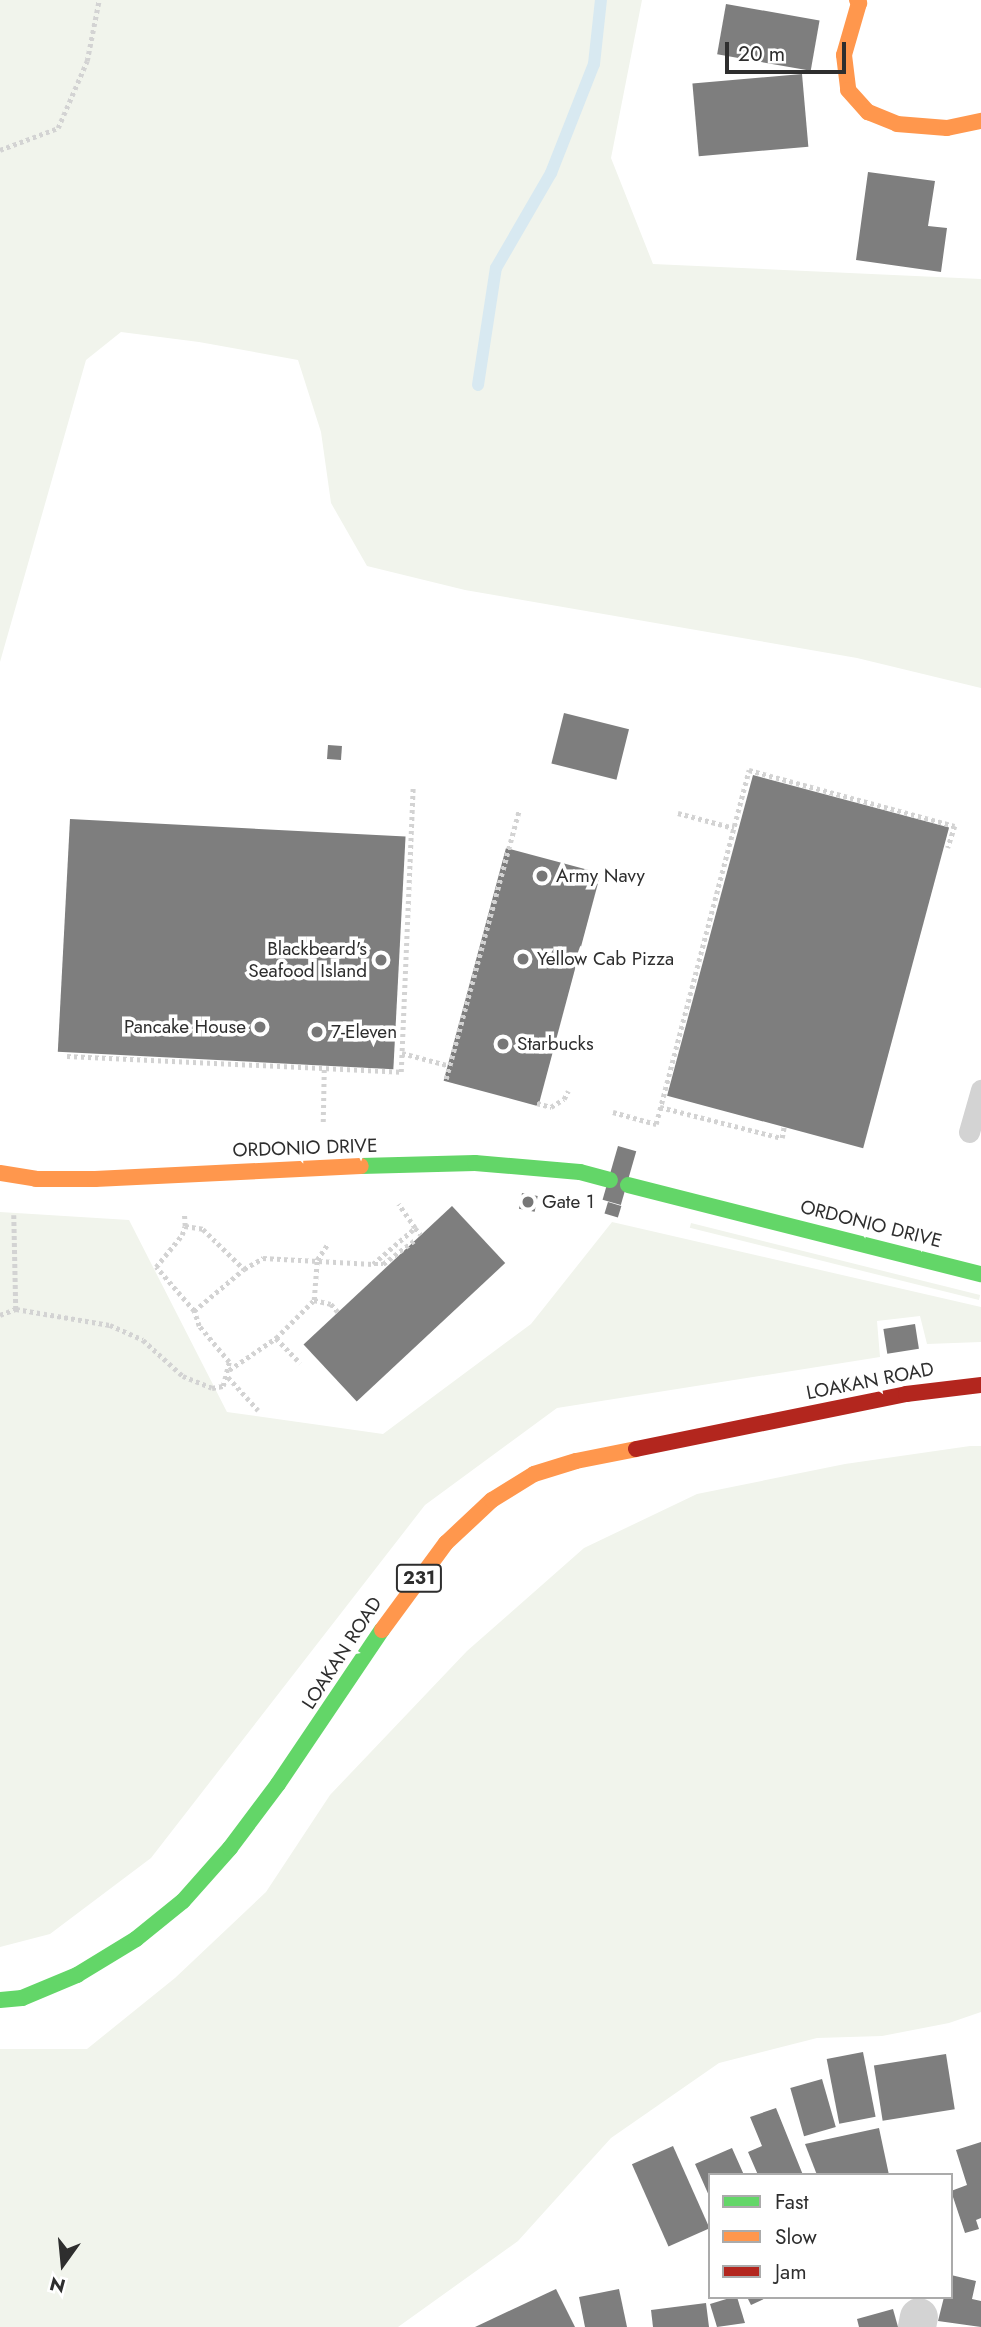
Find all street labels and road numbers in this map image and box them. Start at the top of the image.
street label: ORDONIO DRIVE [232,1134,378,1162]
street label: ORDONIO DRIVE [798,1195,944,1253]
street label: LOAKAN ROAD [804,1357,936,1405]
road number: 231 [394,1563,444,1592]
street label: LOAKAN ROAD [297,1593,387,1713]

